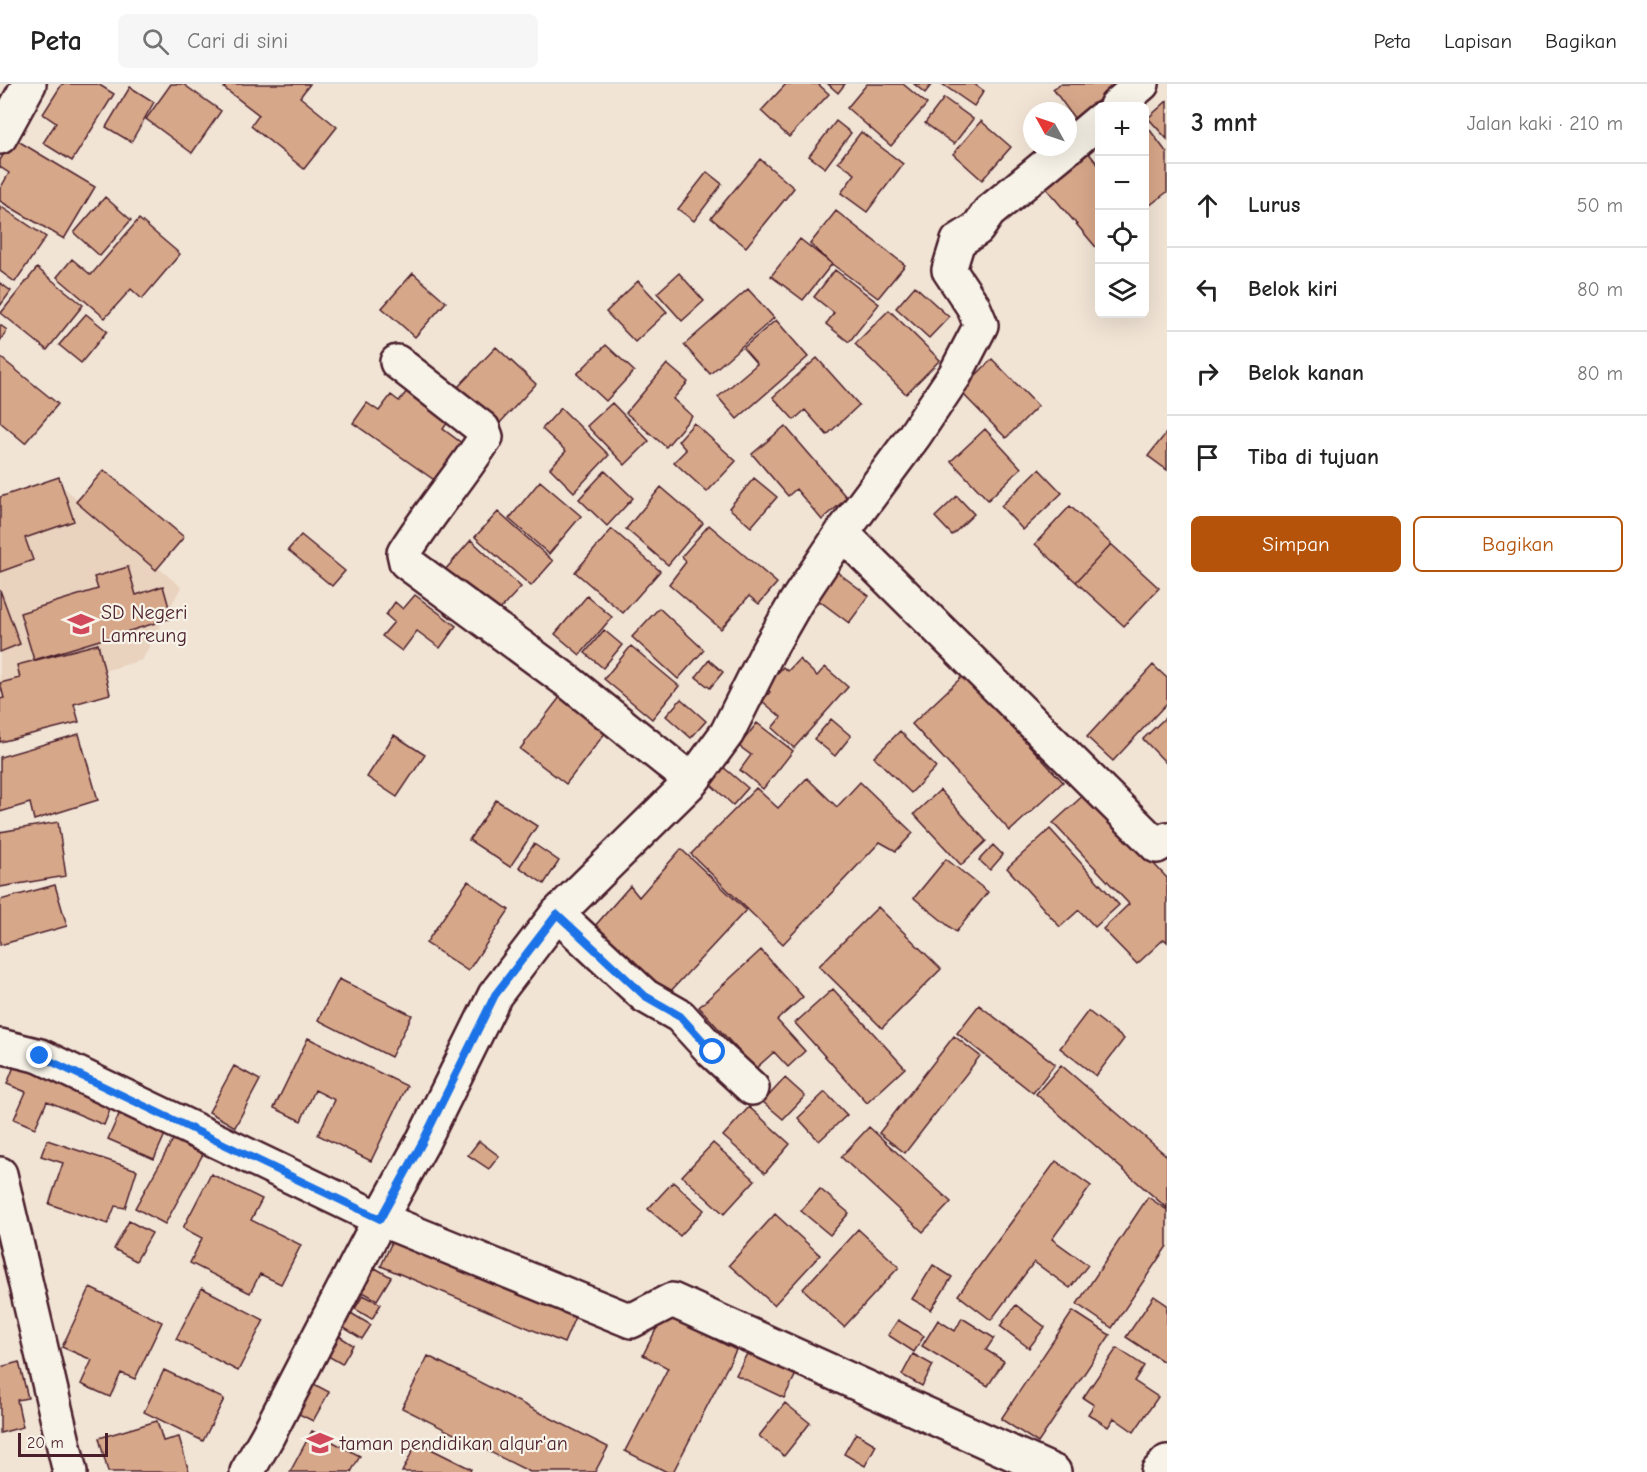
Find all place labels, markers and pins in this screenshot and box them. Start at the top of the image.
place label: SD Negeri Lamreung [101,601,188,647]
school or university icon: SD Negeri Lamreung [66,609,96,639]
school or university icon: taman pendidikan alqur'an [305,1428,335,1458]
place label: taman pendidikan alqur'an [339,1432,568,1455]

